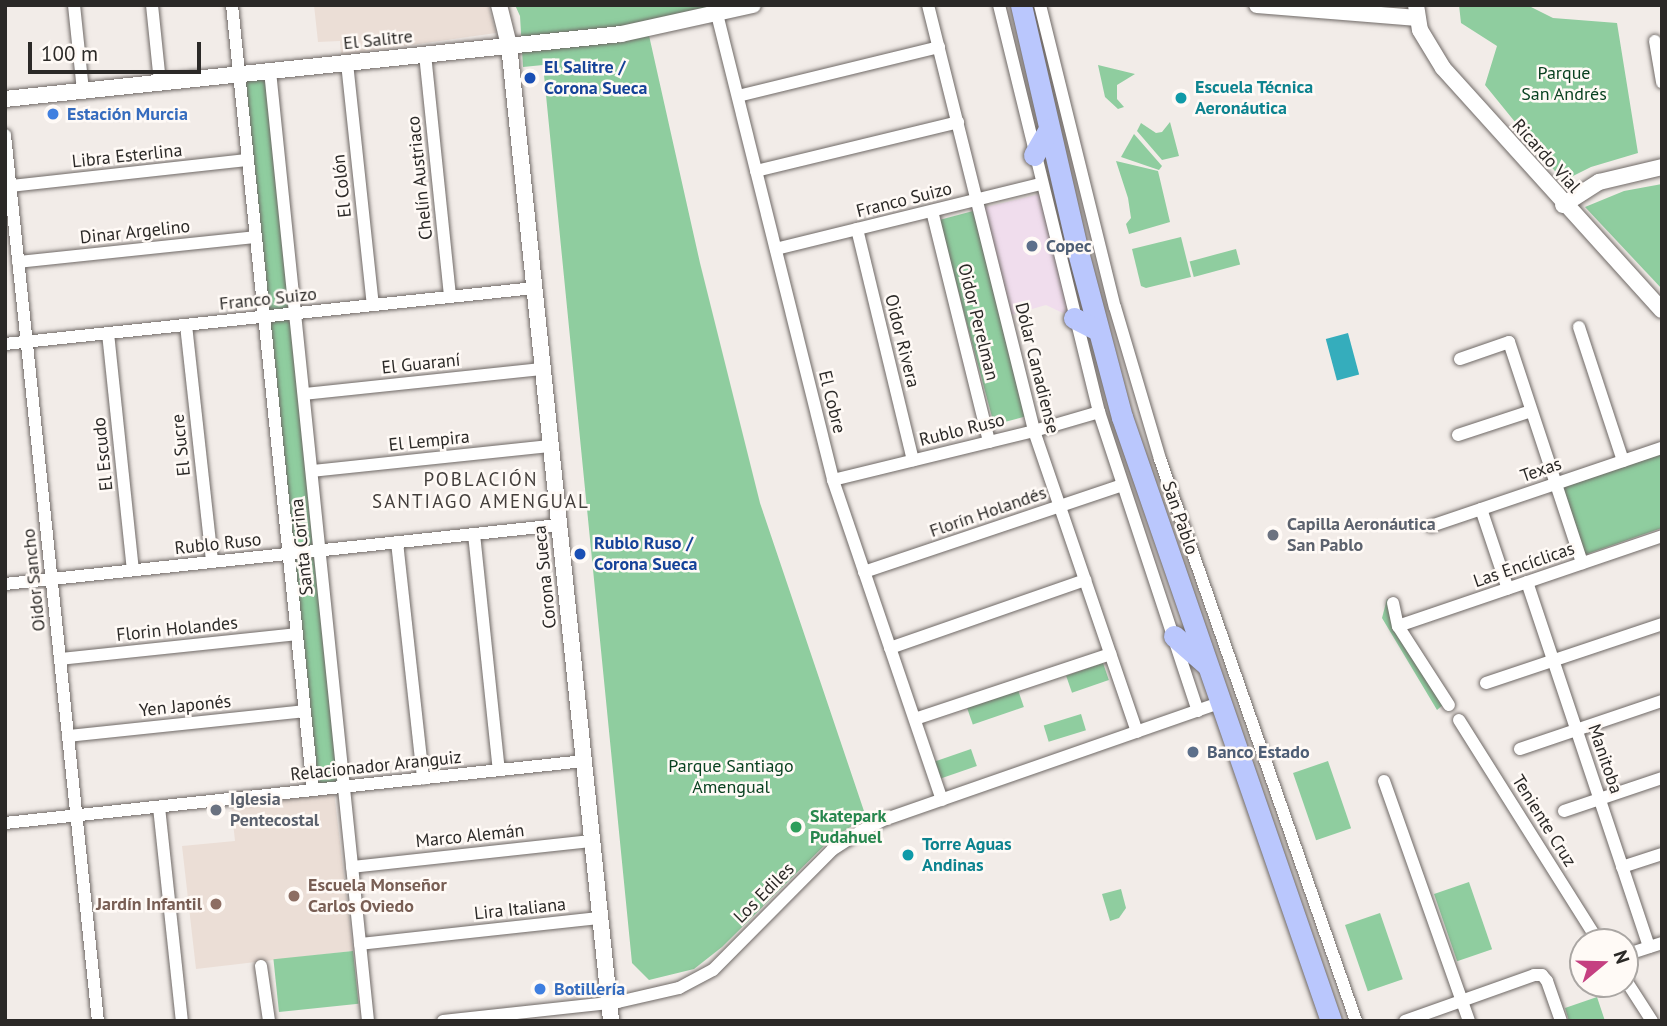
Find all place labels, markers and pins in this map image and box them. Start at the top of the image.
place label: El Salitre / Corona Sueca [544,57,647,100]
marker: El Salitre / Corona Sueca [522,70,538,86]
place label: Escuela Técnica Aeronáutica [1195,77,1314,119]
marker: Escuela Técnica Aeronáutica [1173,90,1189,106]
place label: Estación Murcia [67,103,188,125]
marker: Estación Murcia [45,106,61,122]
place label: Copec [1046,235,1092,257]
marker: Copec [1024,238,1040,254]
place label: Capilla Aeronáutica San Pablo [1287,514,1436,556]
marker: Capilla Aeronáutica San Pablo [1265,527,1281,543]
place label: Rublo Ruso / Corona Sueca [594,533,697,576]
marker: Rublo Ruso / Corona Sueca [572,546,588,562]
place label: Banco Estado [1207,741,1310,763]
marker: Banco Estado [1185,744,1201,760]
place label: Iglesia Pentecostal [230,789,319,832]
marker: Iglesia Pentecostal [208,802,224,818]
place label: Skatepark Pudahuel [810,806,886,848]
marker: Skatepark Pudahuel [788,819,804,835]
place label: Torre Aguas Andinas [922,834,1012,876]
marker: Torre Aguas Andinas [900,847,916,863]
place label: Escuela Monseñor Carlos Oviedo [308,875,447,917]
marker: Escuela Monseñor Carlos Oviedo [286,888,302,904]
place label: Jardín Infantil [96,893,202,915]
marker: Jardín Infantil [208,896,224,912]
place label: Botillería [554,978,625,1000]
marker: Botillería [532,981,548,997]

